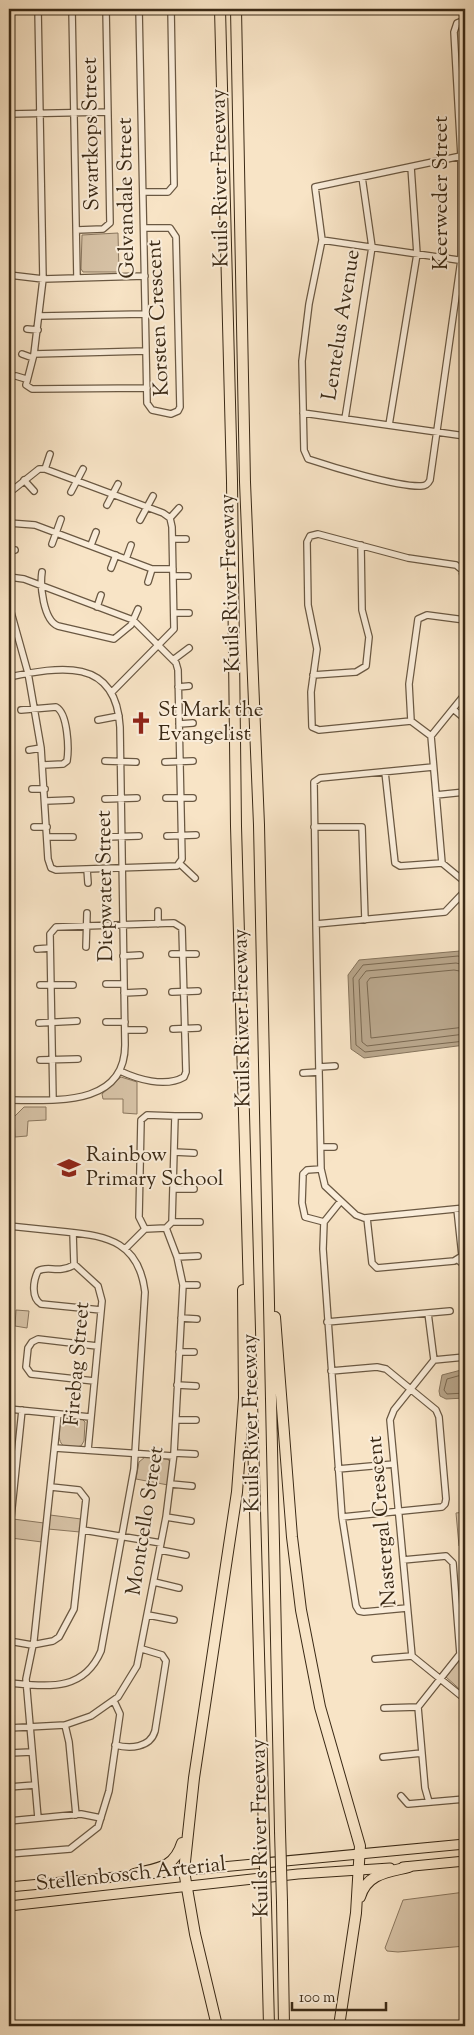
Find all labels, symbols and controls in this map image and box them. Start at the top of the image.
street label: Swartkops Street [76,57,108,211]
street label: Kuils River Freeway [204,88,238,268]
street label: Keerweder Street [427,116,457,270]
street label: Gelvandale Street [111,117,143,279]
street label: Korsten Crescent [140,239,178,397]
street label: Lentelus Avenue [315,248,369,402]
street label: Kuils River Freeway [213,493,249,673]
place label: St Mark the Evangelist [158,696,264,750]
church icon: St Mark the Evangelist [128,710,154,736]
street label: Diepwater Street [90,810,122,962]
street label: Kuils River Freeway [226,928,260,1108]
place label: Rainbow Primary School [86,1141,224,1195]
school or university icon: Rainbow Primary School [56,1155,82,1181]
street label: Firebag Street [58,1301,98,1427]
street label: Kuils River Freeway [235,1333,269,1513]
street label: Nastergal Crescent [361,1435,405,1607]
street label: Montcello Street [119,1444,173,1598]
street label: Kuils River Freeway [244,1738,278,1918]
street label: Stellenbosch Arterial [34,1850,228,1900]
scale bar [292,1980,385,2012]
text: 100 m [299,1988,336,2009]

